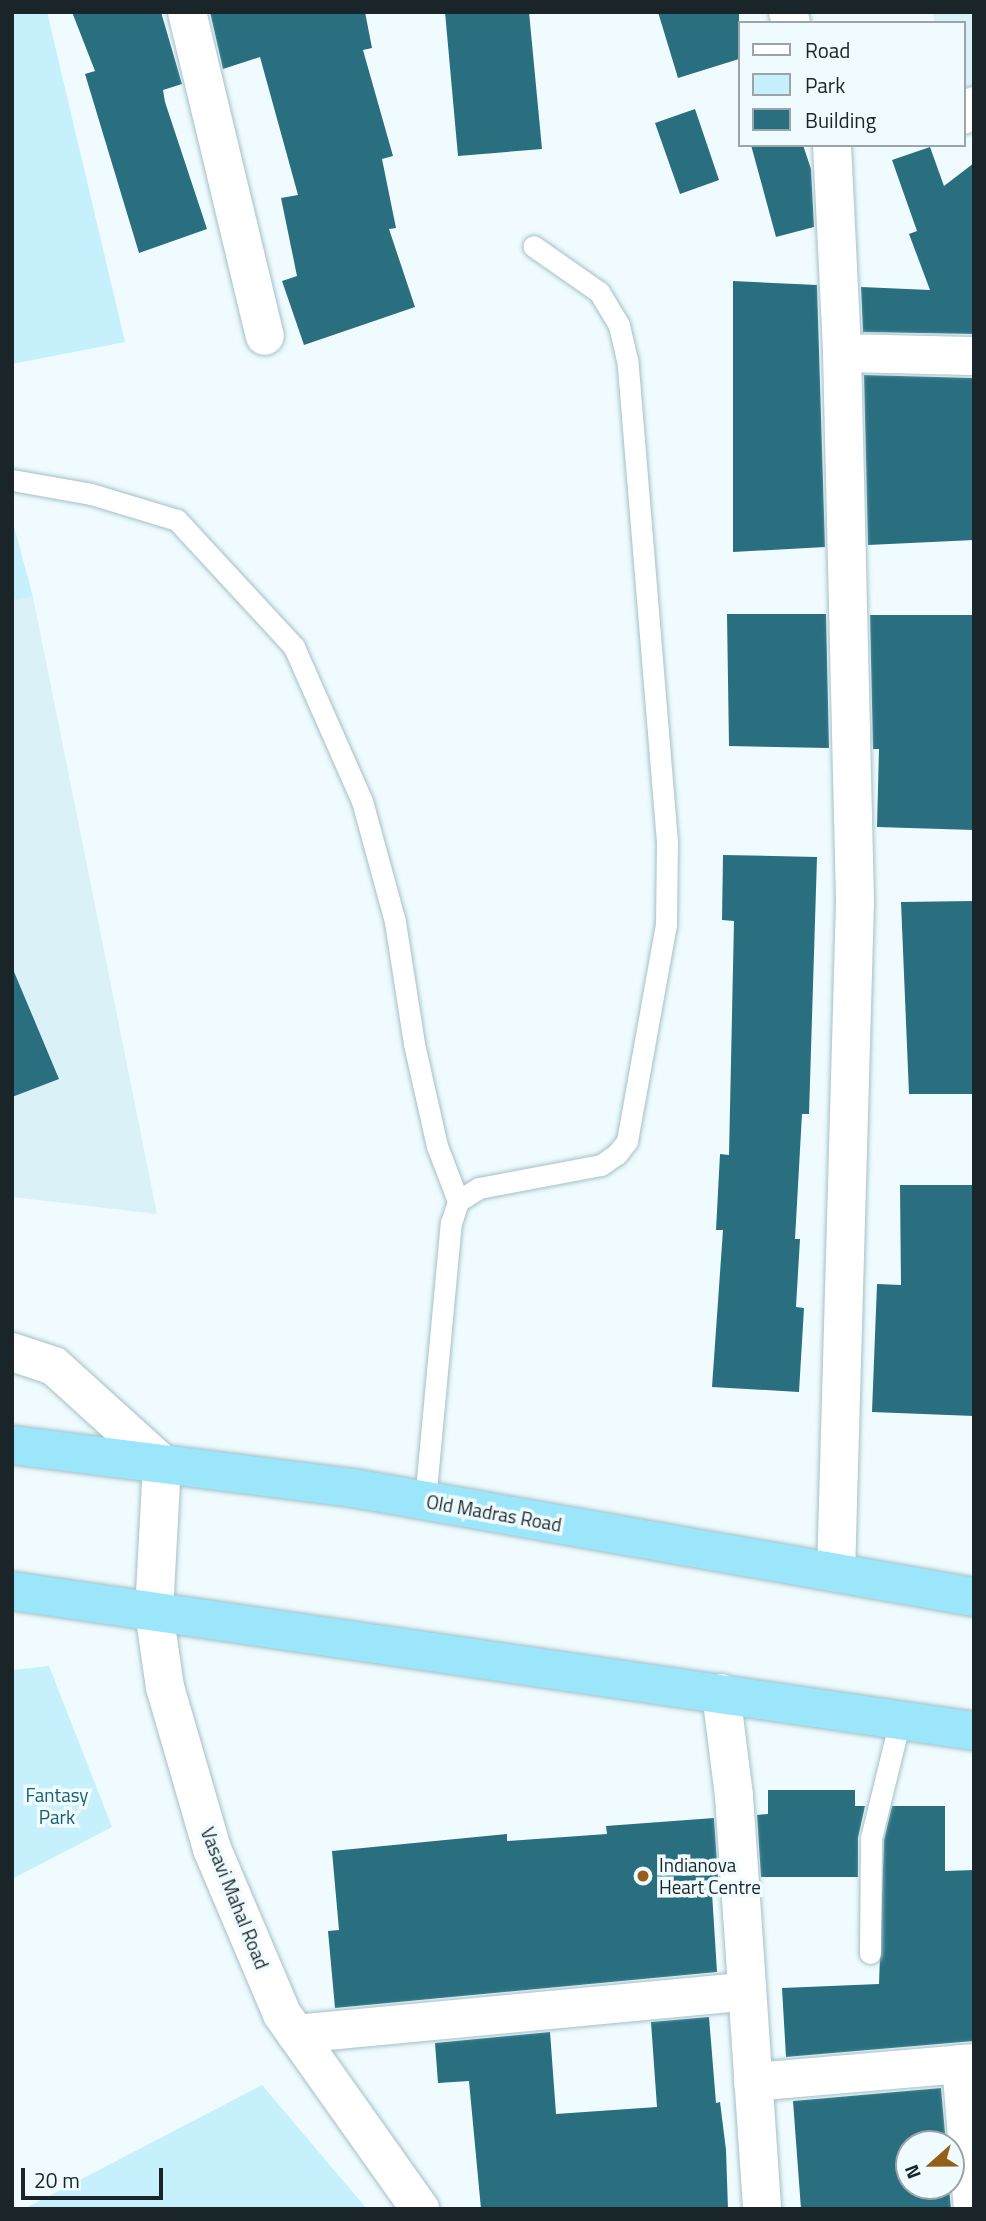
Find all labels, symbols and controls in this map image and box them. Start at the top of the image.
legend [738,21,965,147]
text: Road [805,34,850,66]
text: Park [805,69,845,101]
text: Building [805,104,876,136]
street label: Old Madras Road [425,1490,563,1536]
park label: Fantasy Park [25,1784,89,1828]
street label: Vasavi Mahal Road [196,1824,274,1972]
place label: Indianova Heart Centre [659,1854,761,1898]
marker: Indianova Heart Centre [633,1866,653,1886]
north arrow [895,2130,965,2200]
scale bar [24,2154,166,2198]
text: N [896,2161,928,2183]
text: 20 m [34,2164,80,2196]

